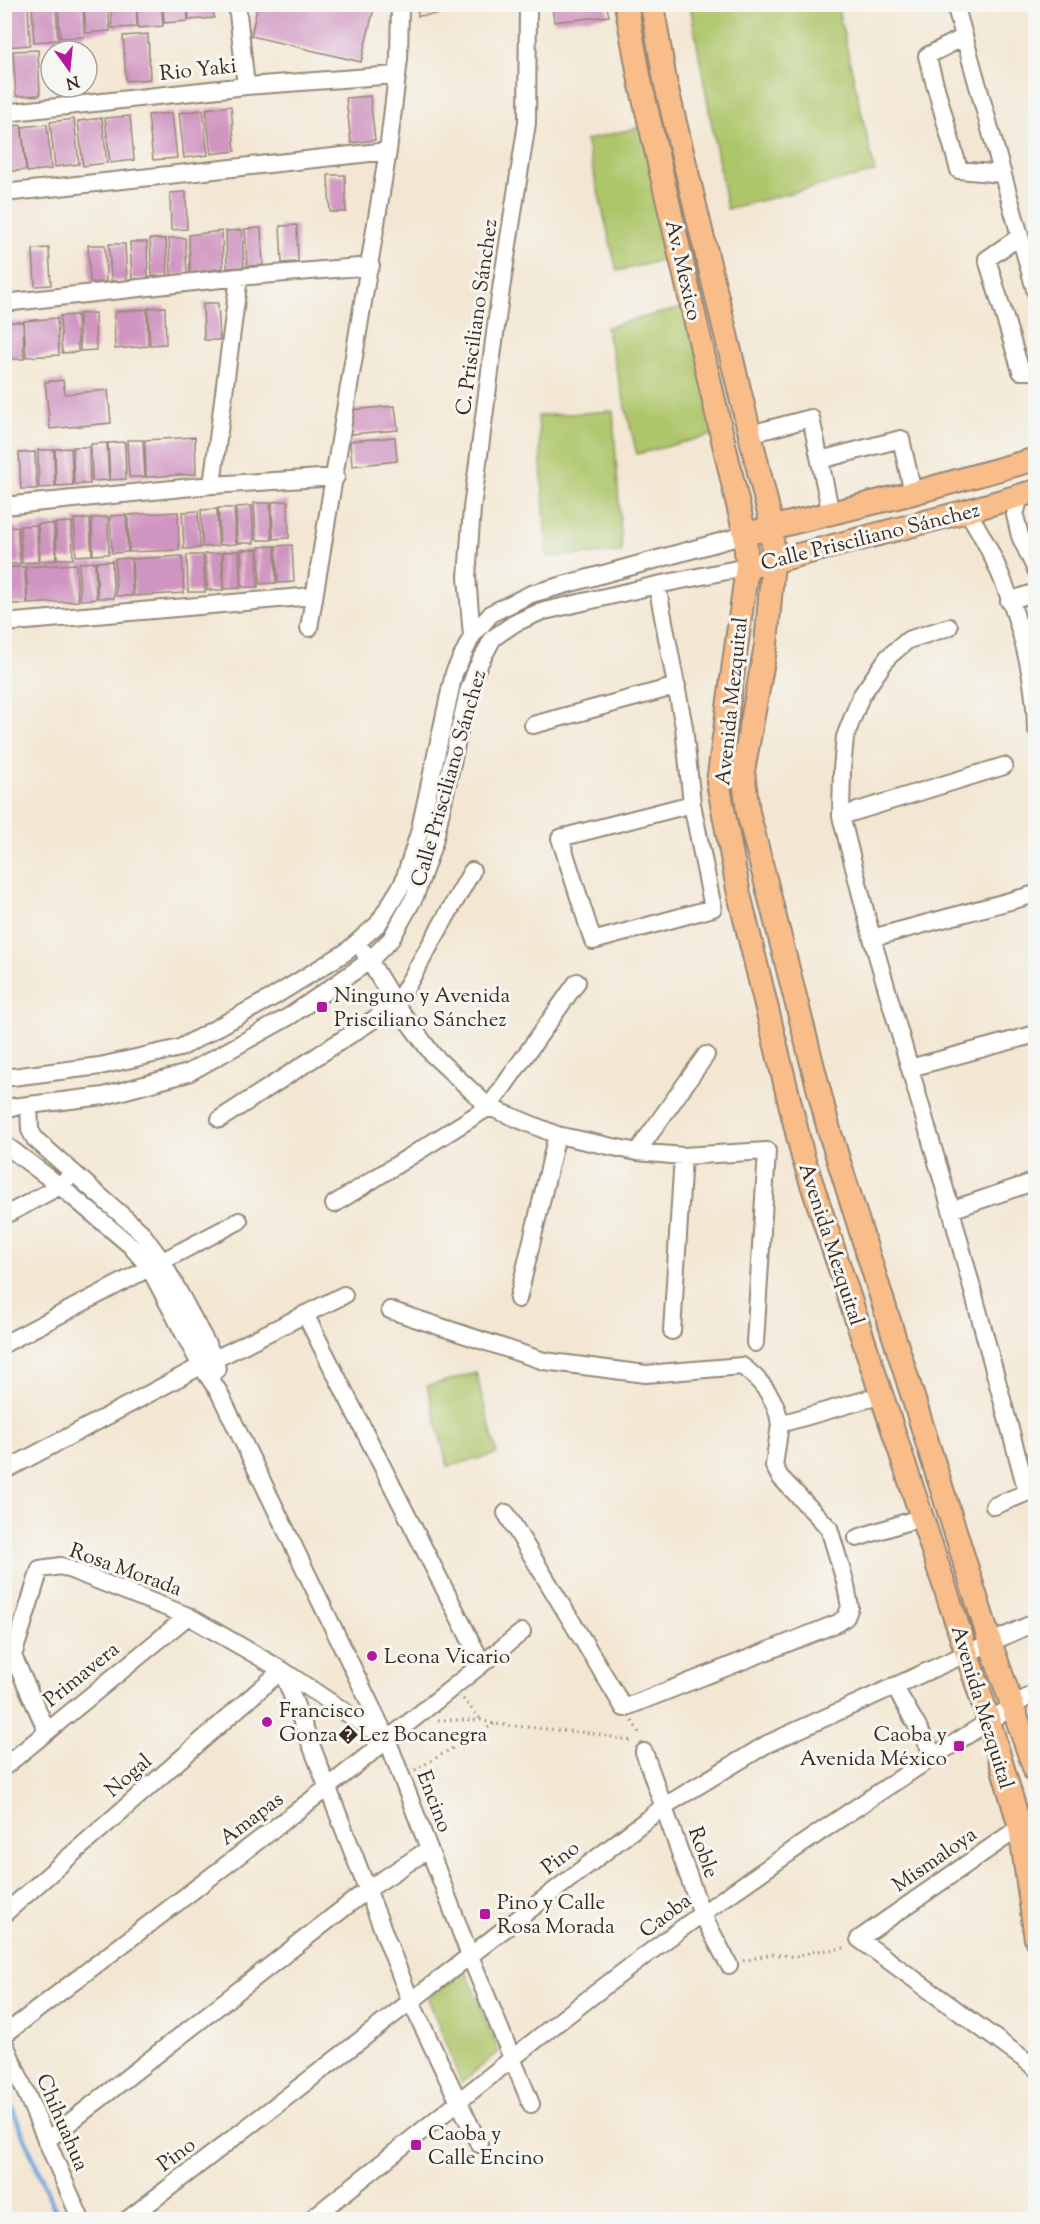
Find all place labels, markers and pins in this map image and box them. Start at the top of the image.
place label: Ninguno y Avenida Prisciliano Sánchez [334,982,510,1036]
marker: Ninguno y Avenida Prisciliano Sánchez [315,1000,329,1014]
place label: Leona Vicario [384,1643,510,1673]
marker: Leona Vicario [365,1649,379,1663]
place label: Francisco Gonza�Lez Bocanegra [279,1697,488,1751]
marker: Francisco Gonza�Lez Bocanegra [260,1715,274,1729]
place label: Caoba y Avenida México [800,1721,948,1775]
marker: Caoba y Avenida México [952,1739,966,1753]
place label: Pino y Calle Rosa Morada [497,1889,615,1943]
marker: Pino y Calle Rosa Morada [478,1907,492,1921]
place label: Caoba y Calle Encino [428,2120,544,2174]
marker: Caoba y Calle Encino [409,2138,423,2152]

